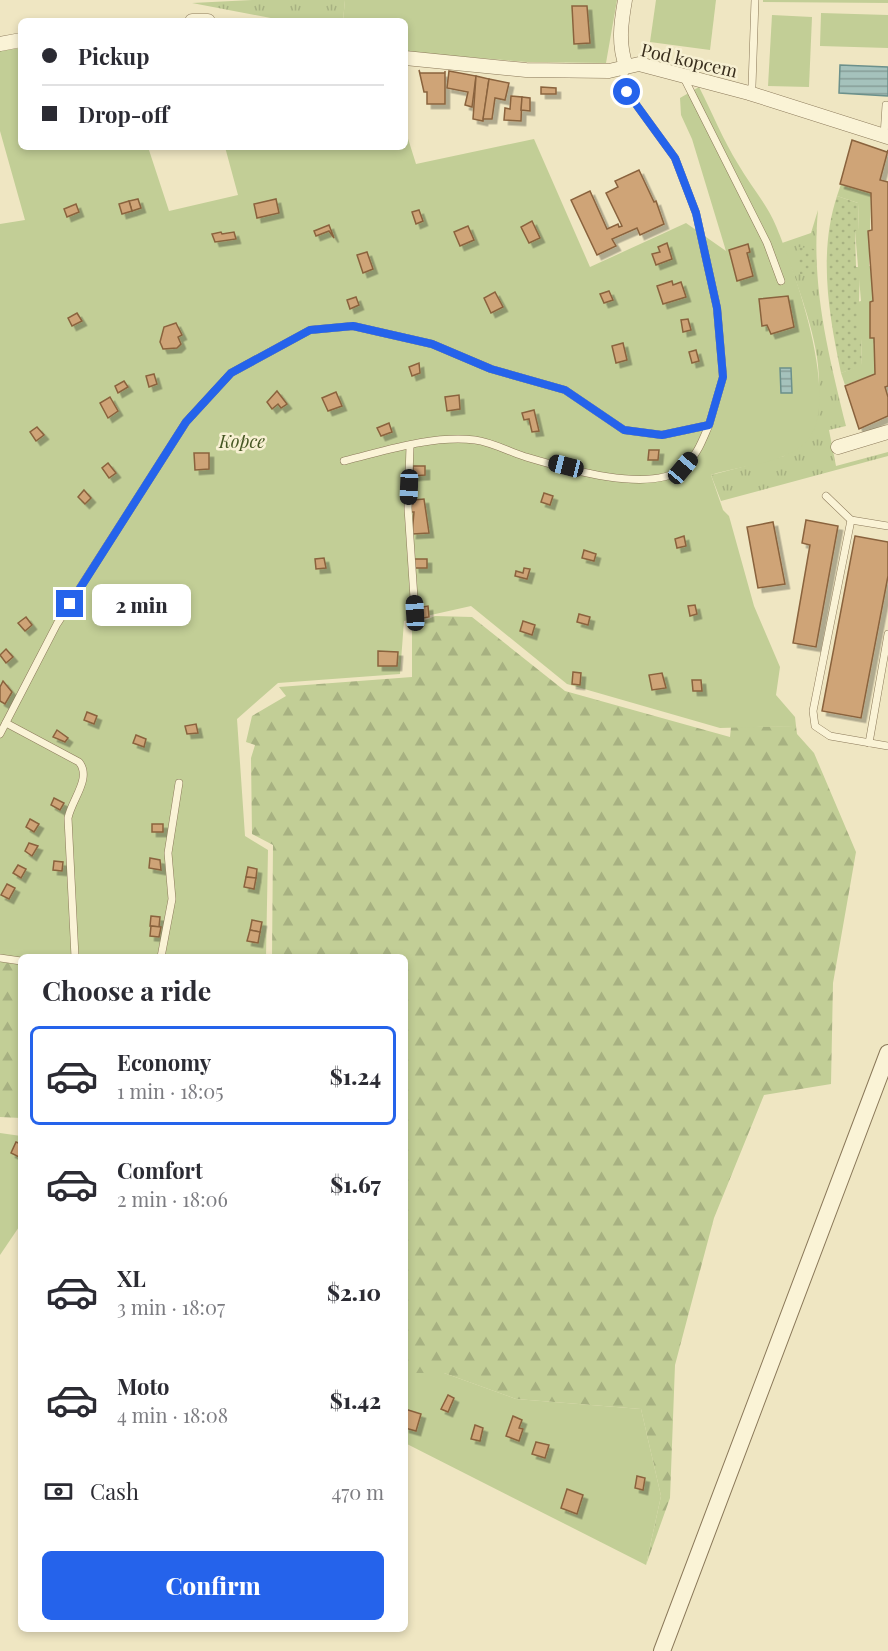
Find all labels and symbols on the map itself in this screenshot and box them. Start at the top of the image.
street label: Pod kopcem [639,37,740,83]
route start [613,78,640,105]
park label: Kopce [218,429,265,453]
car [665,448,701,488]
car [546,453,586,479]
car [399,469,419,505]
callout: 2 min [91,583,190,625]
route end [56,590,83,617]
car [405,595,425,631]

